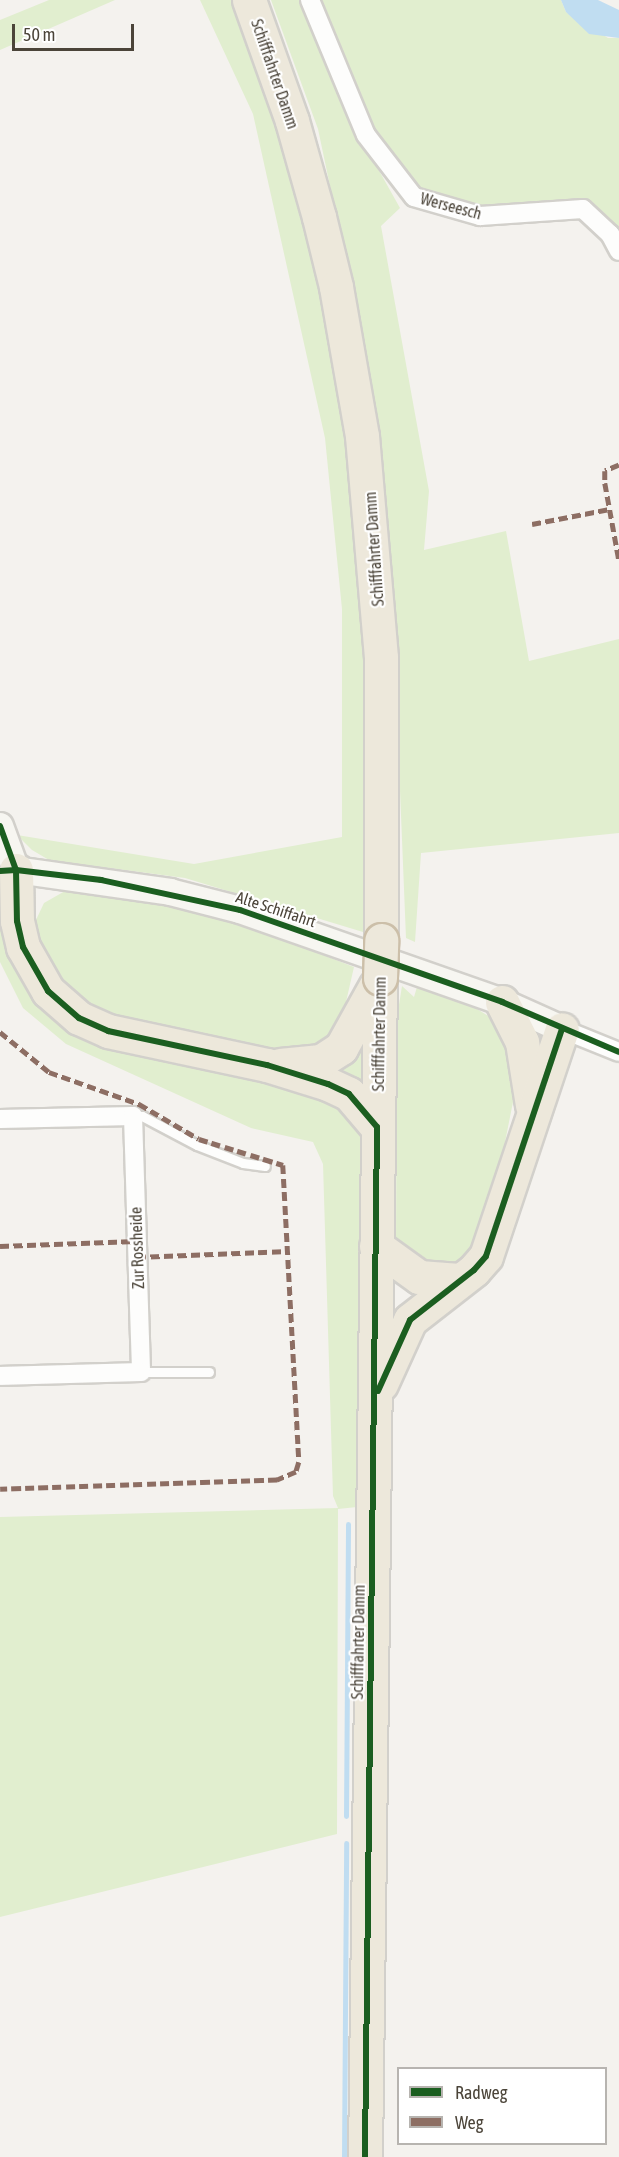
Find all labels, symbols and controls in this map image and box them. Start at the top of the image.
scale bar [15,12,136,50]
street label: Schifffahrter Damm [247,17,303,131]
text: 50 m [23,24,55,45]
street label: Werseesch [418,189,484,223]
street label: Schifffahrter Damm [360,491,388,607]
street label: Alte Schiffahrt [234,887,318,931]
street label: Schifffahrter Damm [368,976,390,1092]
street label: Zur Rossheide [126,1207,148,1289]
street label: Schifffahrter Damm [347,1584,369,1700]
legend [397,2067,607,2145]
text: Radweg [455,2082,507,2103]
text: Weg [455,2112,483,2133]

